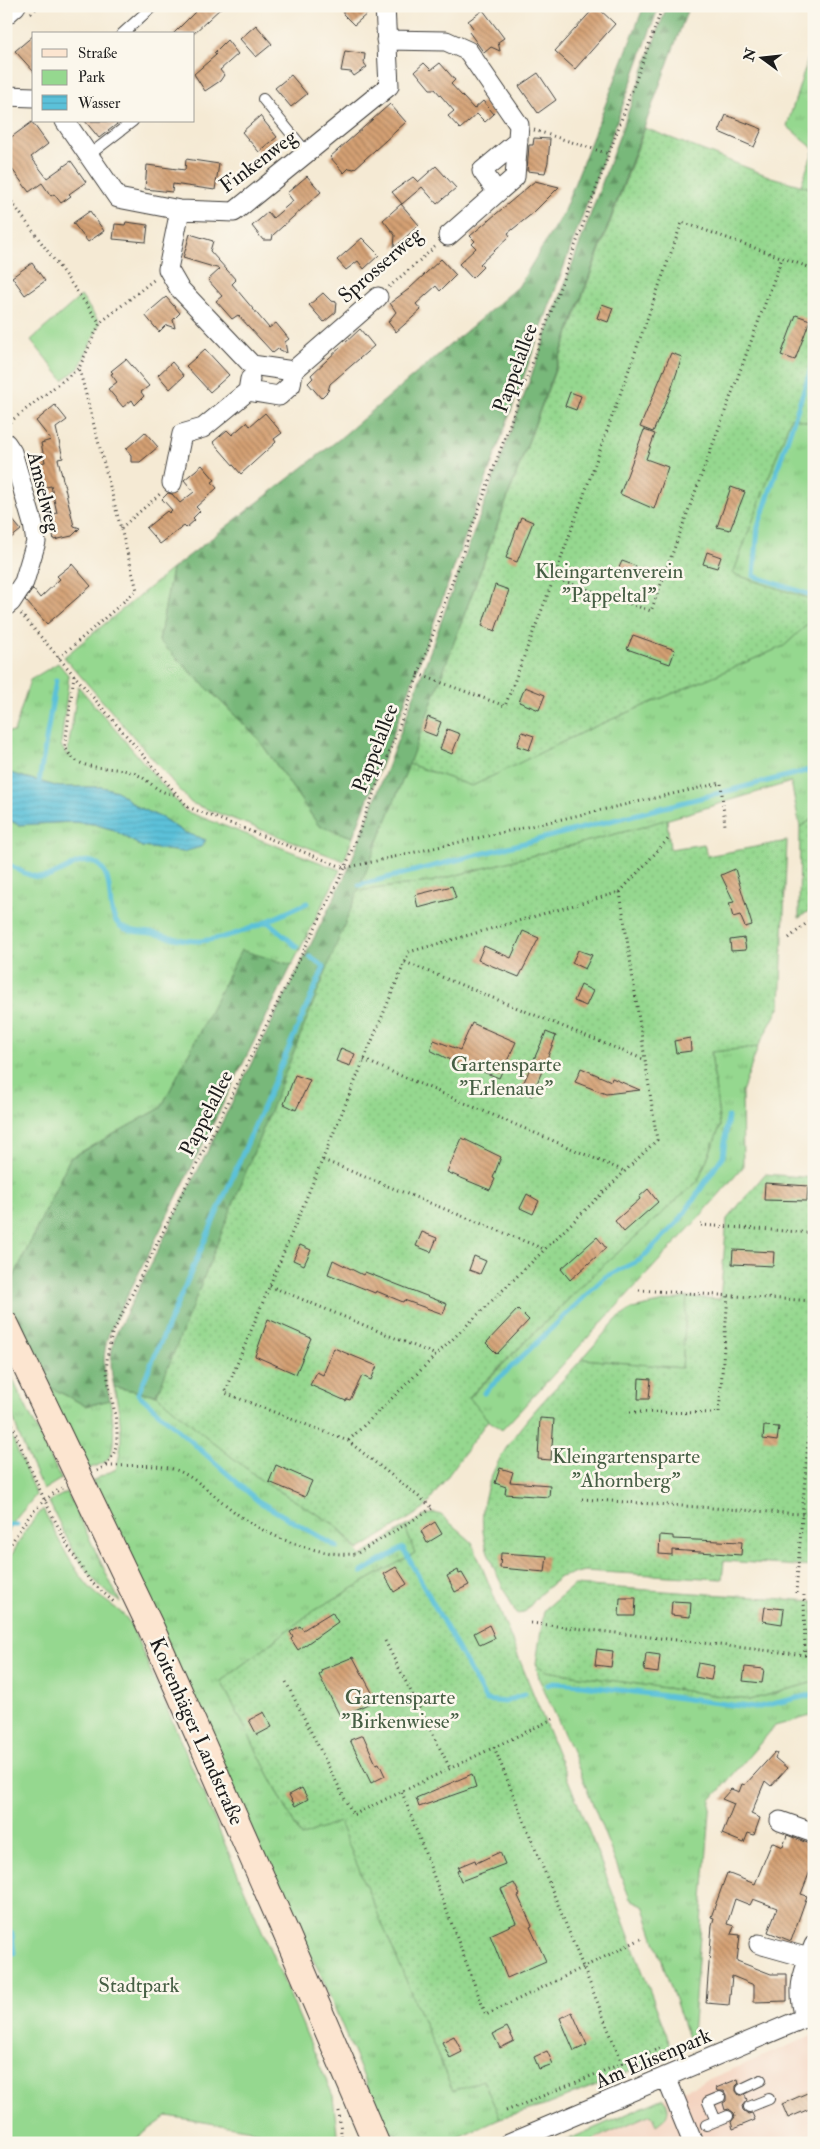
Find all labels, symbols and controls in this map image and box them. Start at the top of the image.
legend [32,32,195,122]
north arrow [738,32,788,82]
text: Straße [78,44,117,63]
text: N [740,46,760,64]
text: Park [78,68,105,87]
text: Wasser [77,94,121,113]
street label: Finkenweg [214,123,303,199]
street label: Sprosserweg [333,221,429,309]
street label: Pappelallee [487,320,544,416]
street label: Amselweg [20,448,67,536]
park label: Kleingartenverein "Pappeltal" [535,558,684,609]
street label: Pappelallee [346,700,405,796]
park label: Gartensparte "Erlenaue" [451,1051,561,1102]
street label: Pappelallee [173,1066,240,1161]
park label: Kleingartensparte "Ahornberg" [552,1443,700,1494]
street label: Koitenhäger Landstraße [143,1633,250,1830]
park label: Gartensparte "Birkenwiese" [341,1684,459,1735]
park label: Stadtpark [98,1972,180,1999]
street label: Am Elisenpark [590,2022,716,2095]

